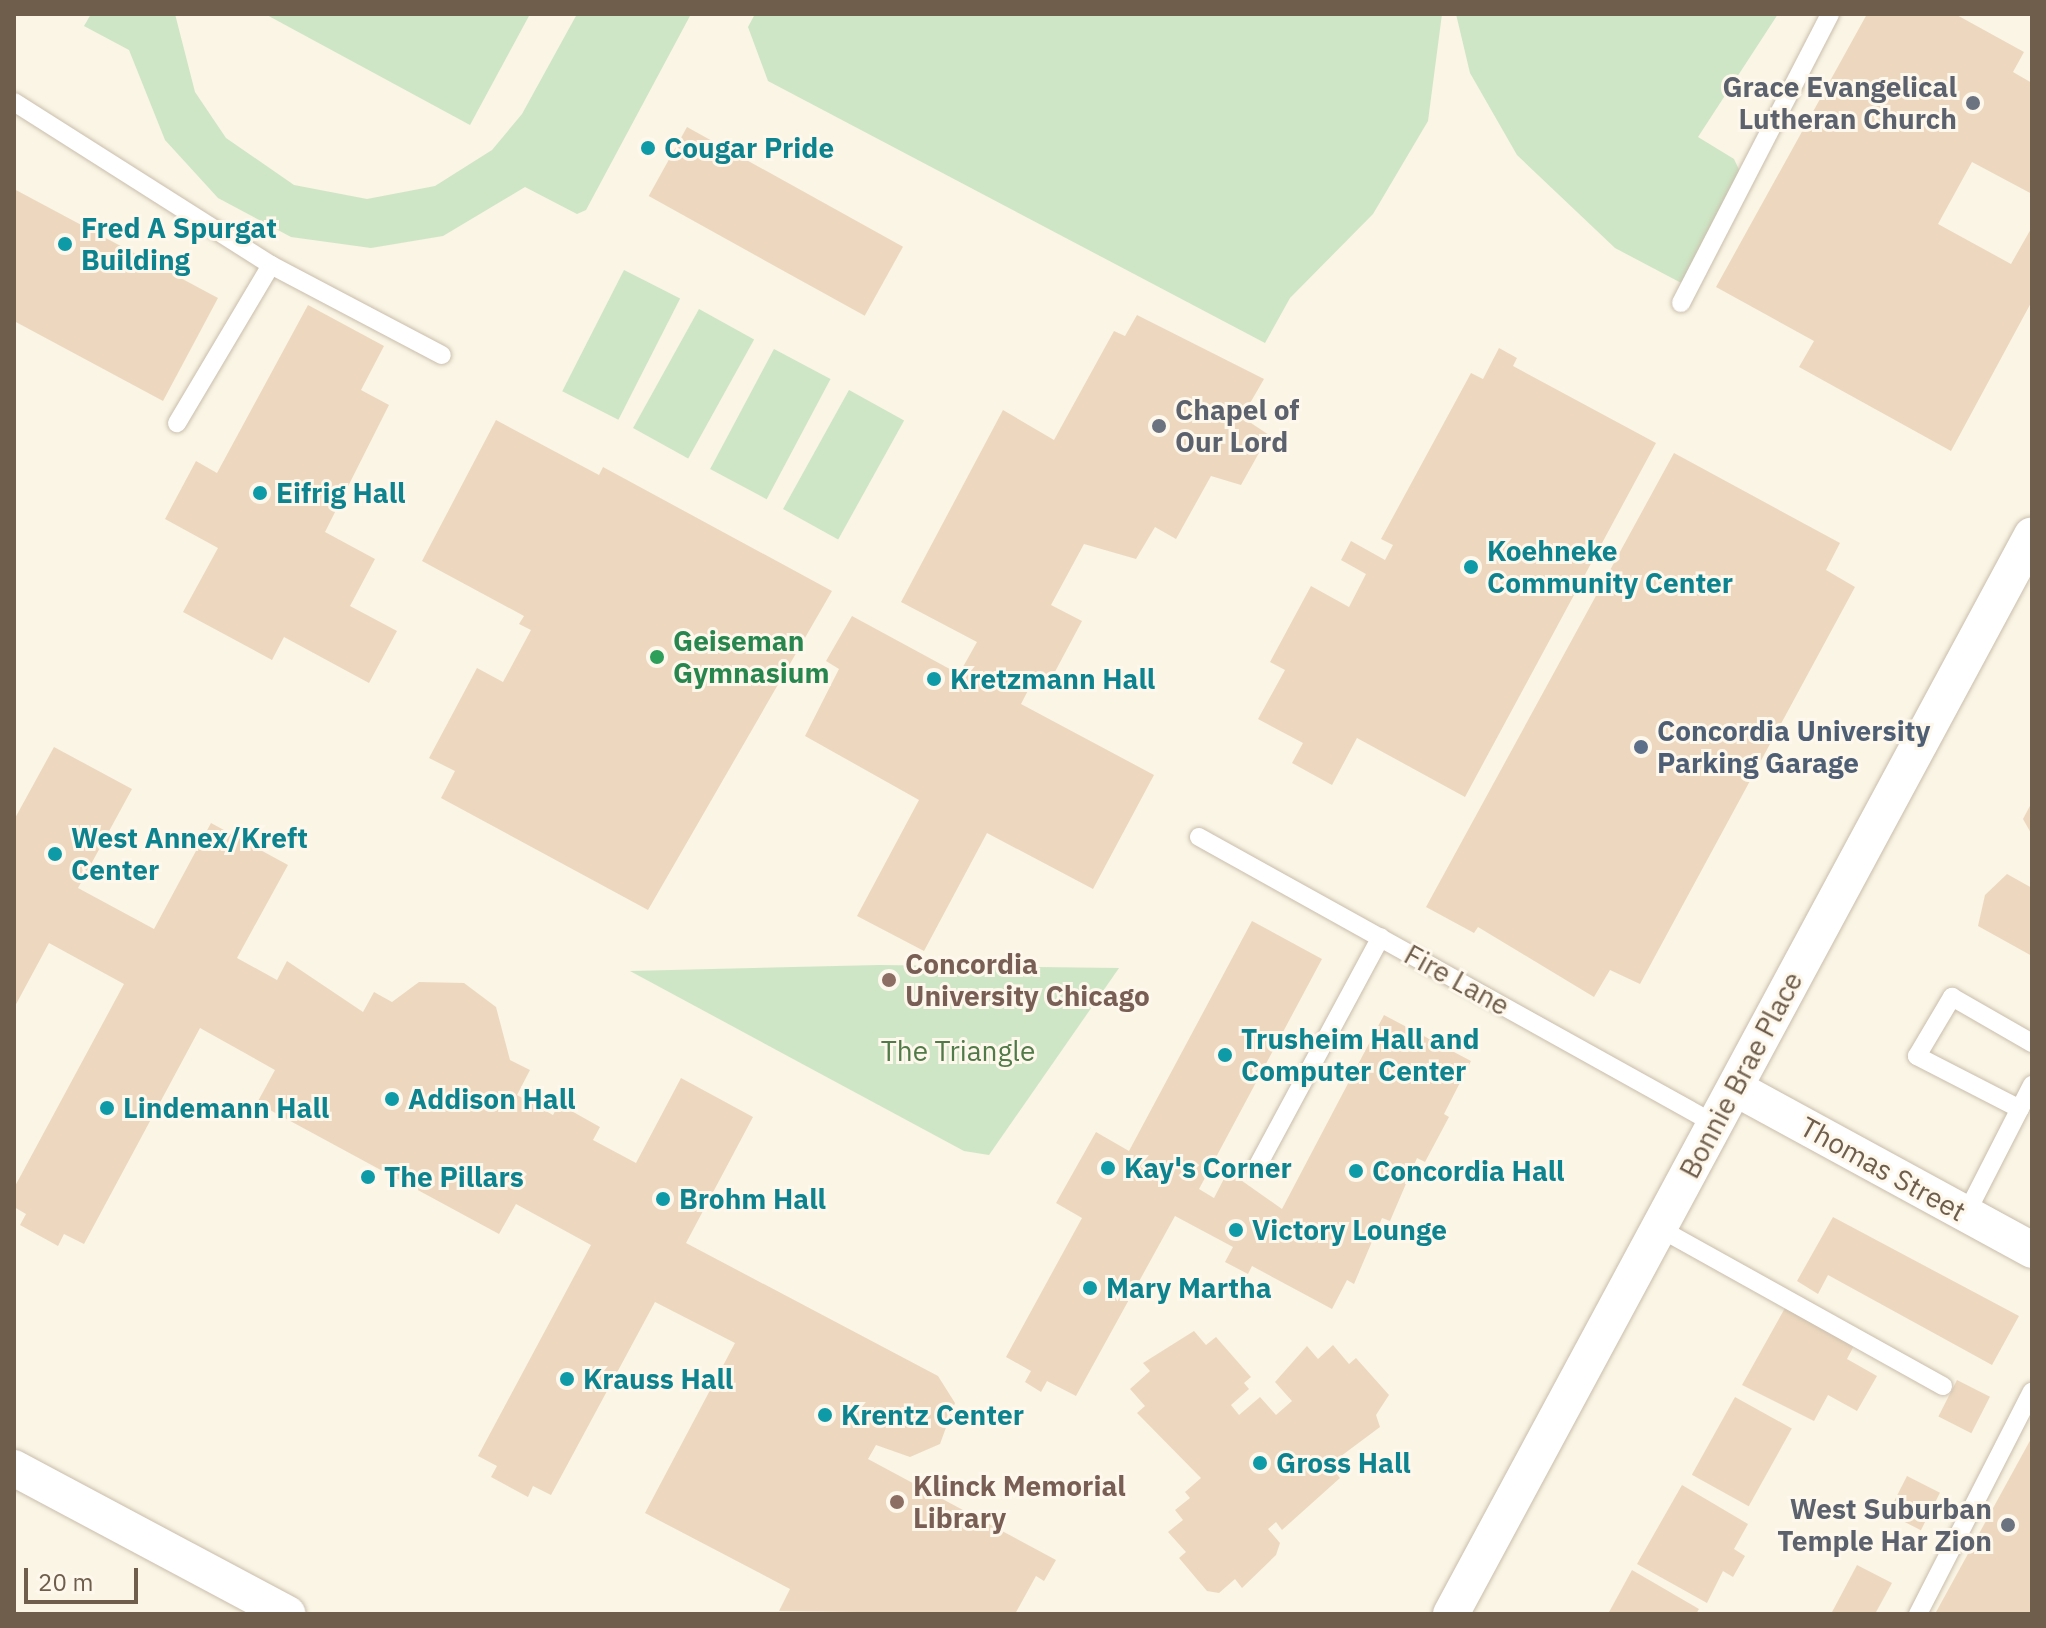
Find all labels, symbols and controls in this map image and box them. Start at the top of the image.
place label: Grace Evangelical Lutheran Church [1723,70,1957,136]
marker: Grace Evangelical Lutheran Church [1964,94,1982,112]
place label: Cougar Pride [664,131,834,165]
marker: Cougar Pride [639,139,657,157]
place label: Fred A Spurgat Building [81,211,277,277]
marker: Fred A Spurgat Building [56,235,74,253]
place label: Chapel of Our Lord [1175,393,1299,459]
marker: Chapel of Our Lord [1150,417,1168,435]
place label: Eifrig Hall [276,476,405,510]
marker: Eifrig Hall [251,484,269,502]
place label: Koehneke Community Center [1487,534,1733,600]
marker: Koehneke Community Center [1462,558,1480,576]
place label: Geiseman Gymnasium [673,624,830,690]
marker: Geiseman Gymnasium [648,648,666,666]
place label: Kretzmann Hall [950,662,1155,696]
marker: Kretzmann Hall [925,670,943,688]
place label: Concordia University Parking Garage [1657,714,1930,780]
marker: Concordia University Parking Garage [1632,738,1650,756]
place label: West Annex/Kreft Center [71,821,308,887]
marker: West Annex/Kreft Center [46,845,64,863]
street label: Fire Lane [1399,937,1515,1023]
place label: Concordia University Chicago [905,947,1150,1013]
street label: Bonnie Brae Place [1672,966,1810,1184]
marker: Concordia University Chicago [880,971,898,989]
place label: Trusheim Hall and Computer Center [1241,1022,1479,1088]
park label: The Triangle [881,1034,1035,1068]
marker: Trusheim Hall and Computer Center [1216,1046,1234,1064]
place label: Addison Hall [408,1082,575,1116]
marker: Addison Hall [383,1090,401,1108]
place label: Lindemann Hall [123,1091,329,1125]
marker: Lindemann Hall [98,1099,116,1117]
street label: Thomas Street [1794,1110,1972,1228]
place label: Kay's Corner [1124,1151,1292,1185]
place label: Concordia Hall [1372,1154,1565,1188]
marker: Kay's Corner [1099,1159,1117,1177]
place label: The Pillars [384,1160,524,1194]
marker: Concordia Hall [1347,1162,1365,1180]
marker: The Pillars [359,1168,377,1186]
place label: Brohm Hall [679,1182,826,1216]
marker: Brohm Hall [654,1190,672,1208]
place label: Victory Lounge [1252,1213,1447,1247]
marker: Victory Lounge [1227,1221,1245,1239]
place label: Mary Martha [1106,1271,1272,1305]
marker: Mary Martha [1081,1279,1099,1297]
place label: Krauss Hall [583,1362,733,1396]
marker: Krauss Hall [558,1370,576,1388]
place label: Krentz Center [841,1398,1024,1432]
marker: Krentz Center [816,1406,834,1424]
place label: Gross Hall [1276,1446,1411,1480]
marker: Gross Hall [1251,1454,1269,1472]
place label: Klinck Memorial Library [913,1469,1126,1535]
place label: West Suburban Temple Har Zion [1777,1492,1992,1558]
marker: Klinck Memorial Library [888,1493,906,1511]
marker: West Suburban Temple Har Zion [1999,1516,2017,1534]
scale bar [28,1552,142,1602]
text: 20 m [38,1566,93,1598]

